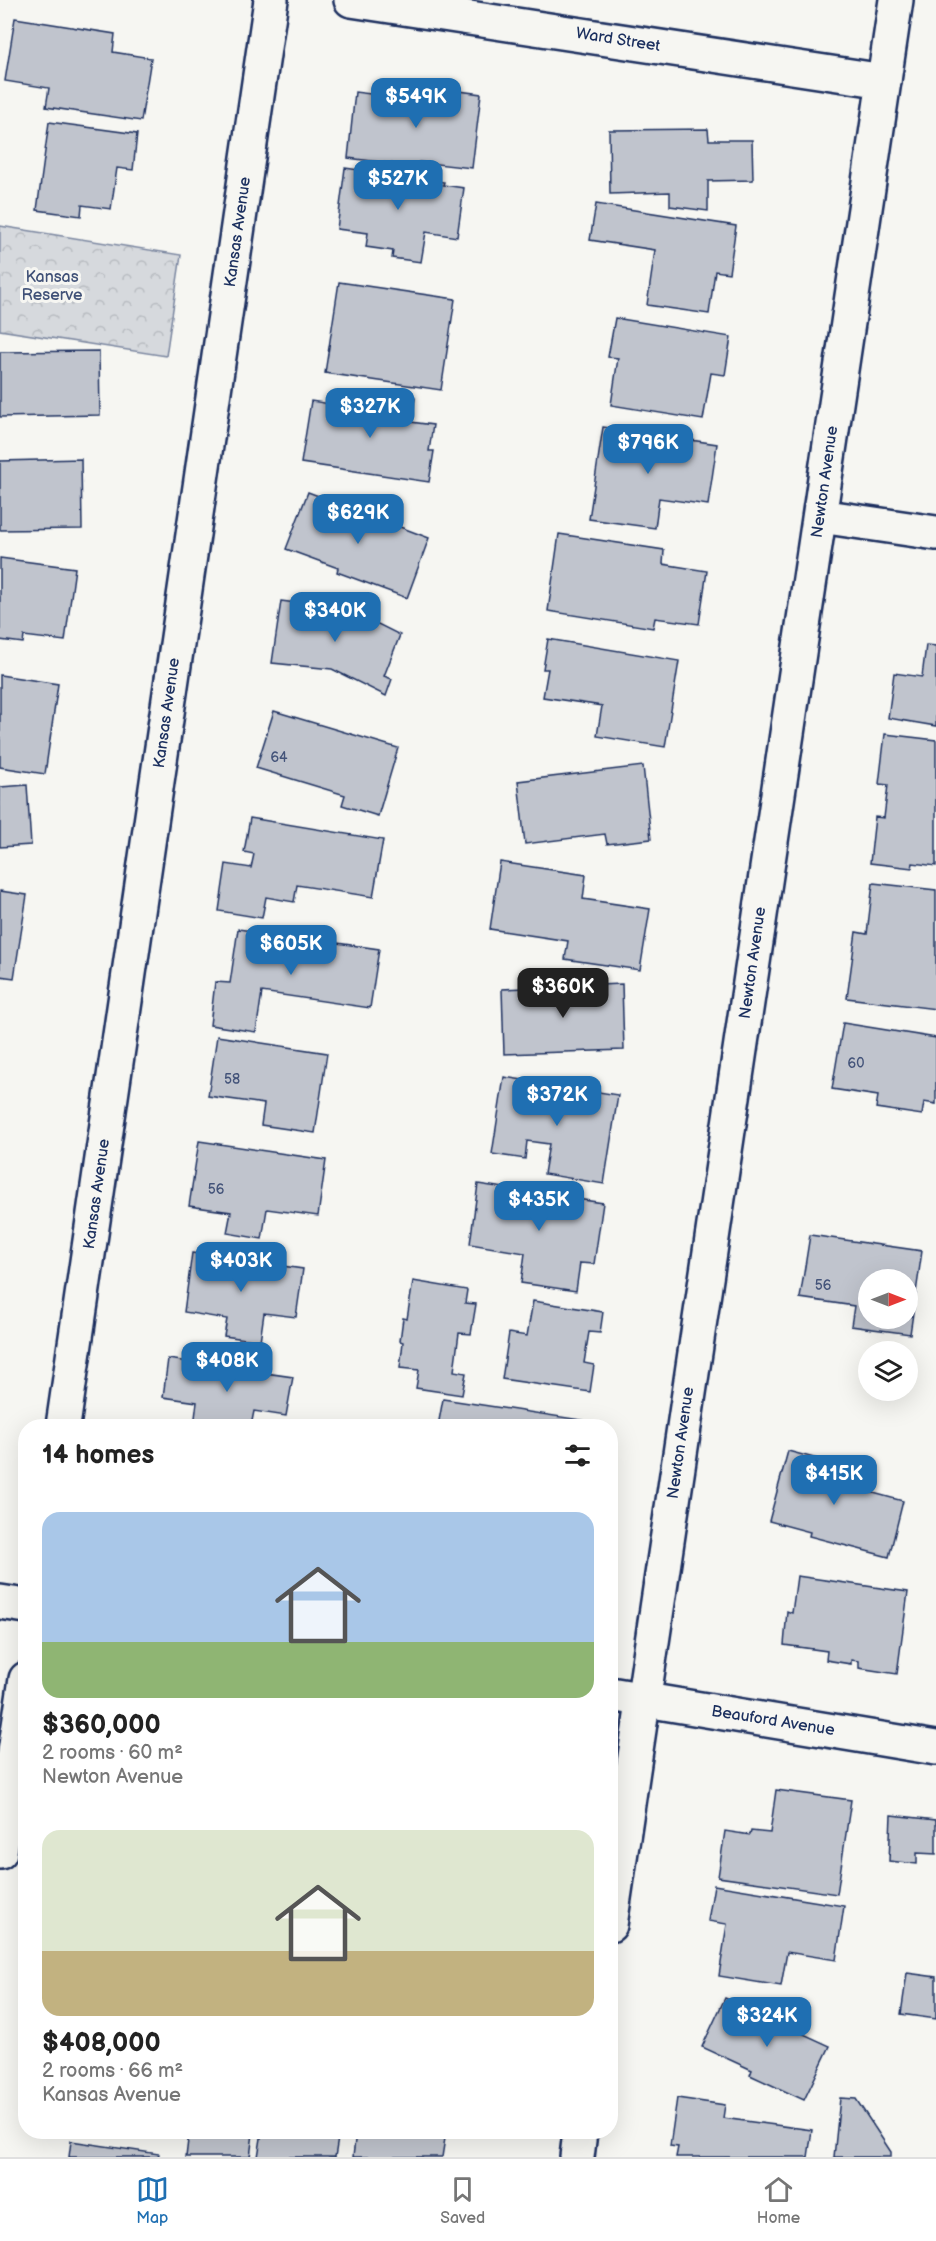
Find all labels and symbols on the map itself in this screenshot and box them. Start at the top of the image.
street label: Ward Street [574,24,662,56]
pin: $549K [374,78,458,129]
pin: $527K [356,160,440,211]
street label: Kansas Avenue [221,175,255,288]
park label: Kansas Reserve [21,268,83,305]
pin: $327K [328,388,412,439]
pin: $796K [606,424,690,475]
street label: Newton Avenue [808,424,842,539]
pin: $629K [316,494,400,545]
pin: $340K [293,592,377,643]
street label: Kansas Avenue [150,656,184,769]
house number: 64 [270,749,288,766]
street label: Newton Avenue [736,905,770,1020]
pin: $605K [249,925,333,976]
pin: $360K [521,968,605,1019]
house number: 60 [848,1055,864,1072]
house number: 58 [224,1071,240,1088]
pin: $372K [515,1076,599,1127]
street label: Kansas Avenue [80,1137,114,1250]
house number: 56 [208,1181,225,1198]
pin: $435K [497,1181,581,1232]
pin: $403K [199,1242,283,1293]
north arrow [858,1269,918,1329]
house number: 56 [815,1277,832,1294]
pin: $408K [185,1342,269,1393]
street label: Newton Avenue [664,1385,698,1500]
pin: $415K [792,1455,876,1506]
street label: Beauford Avenue [710,1702,836,1740]
pin: $324K [725,1997,809,2048]

